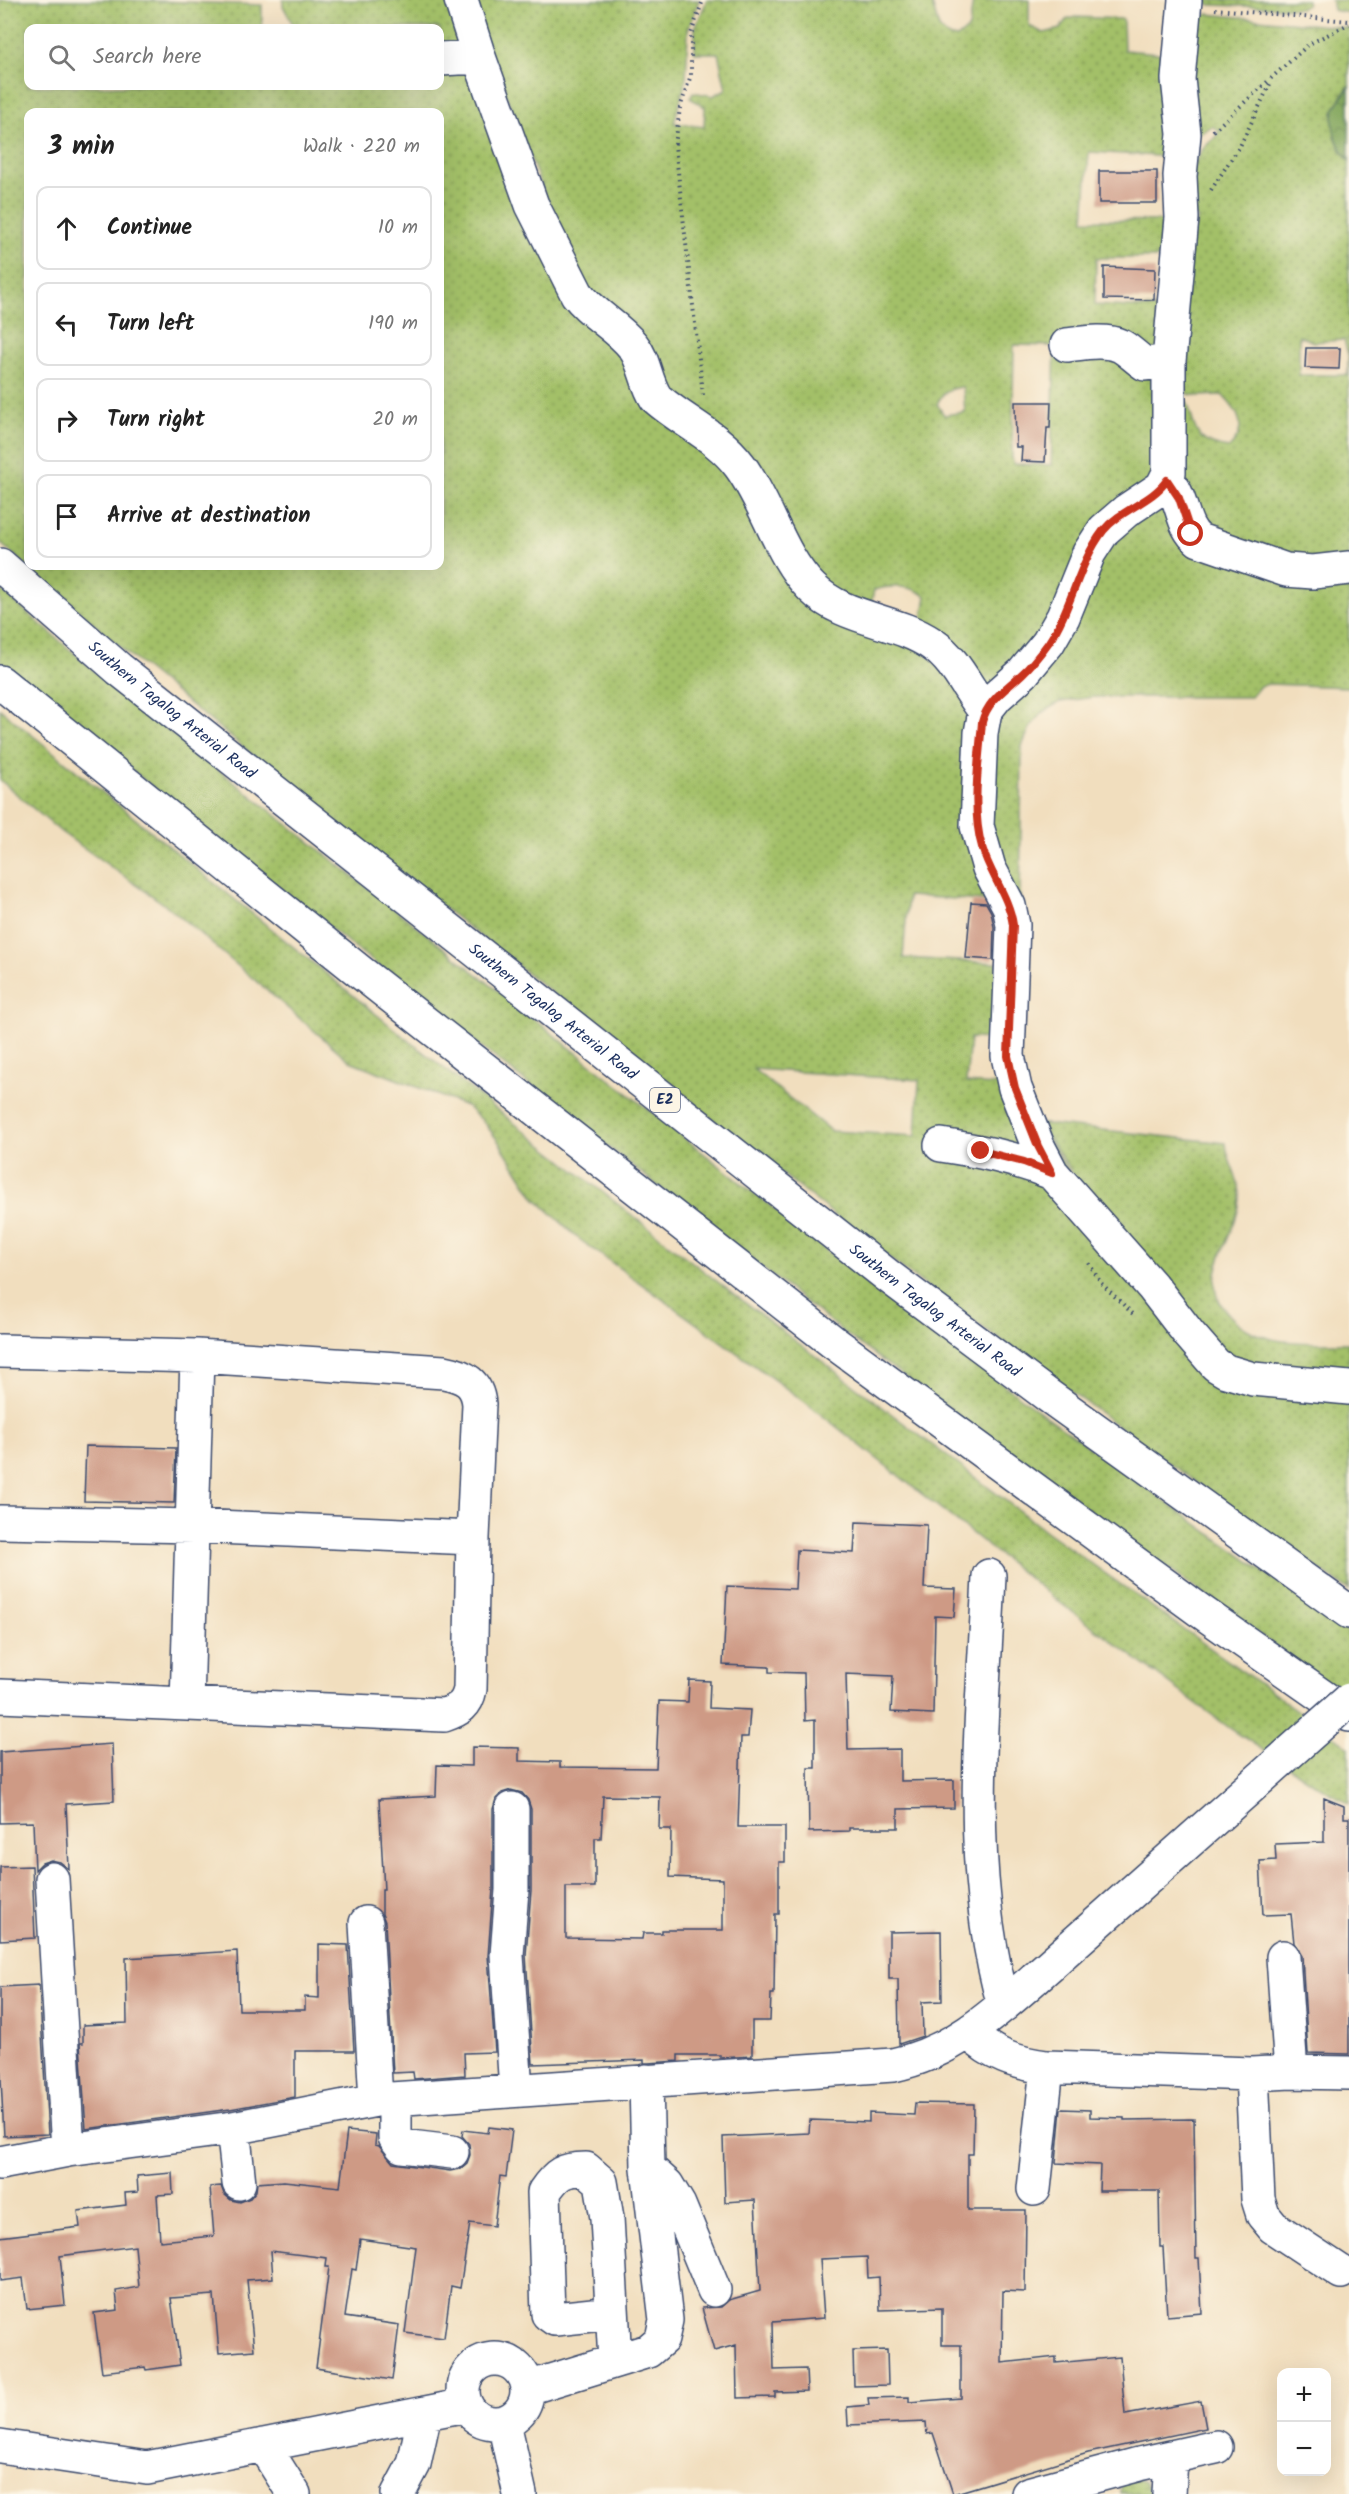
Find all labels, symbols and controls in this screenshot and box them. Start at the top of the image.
search box [24,24,444,90]
text: Search here [93,40,201,75]
icon: search [45,41,78,74]
text: 3 min [48,126,115,168]
text: Walk · 220 m [303,131,420,163]
text: Continue [107,211,192,246]
icon: ahead [50,212,83,245]
text: 10 m [378,212,418,244]
text: Turn left [107,307,194,342]
icon: left [50,308,83,341]
text: 190 m [368,308,418,340]
text: Turn right [107,403,205,438]
icon: right [50,404,83,437]
text: 20 m [372,404,418,436]
text: Arrive at destination [107,499,310,534]
icon: arrive [50,500,83,533]
route start [1177,520,1203,546]
street label: Southern Tagalog Arterial Road [82,635,262,786]
street label: Southern Tagalog Arterial Road [463,937,644,1087]
road number: E2 [650,1088,680,1112]
route end [967,1137,993,1163]
street label: Southern Tagalog Arterial Road [844,1237,1027,1384]
map controls [1277,2368,1331,2476]
button: + [1277,2368,1331,2422]
button: − [1277,2422,1331,2476]

